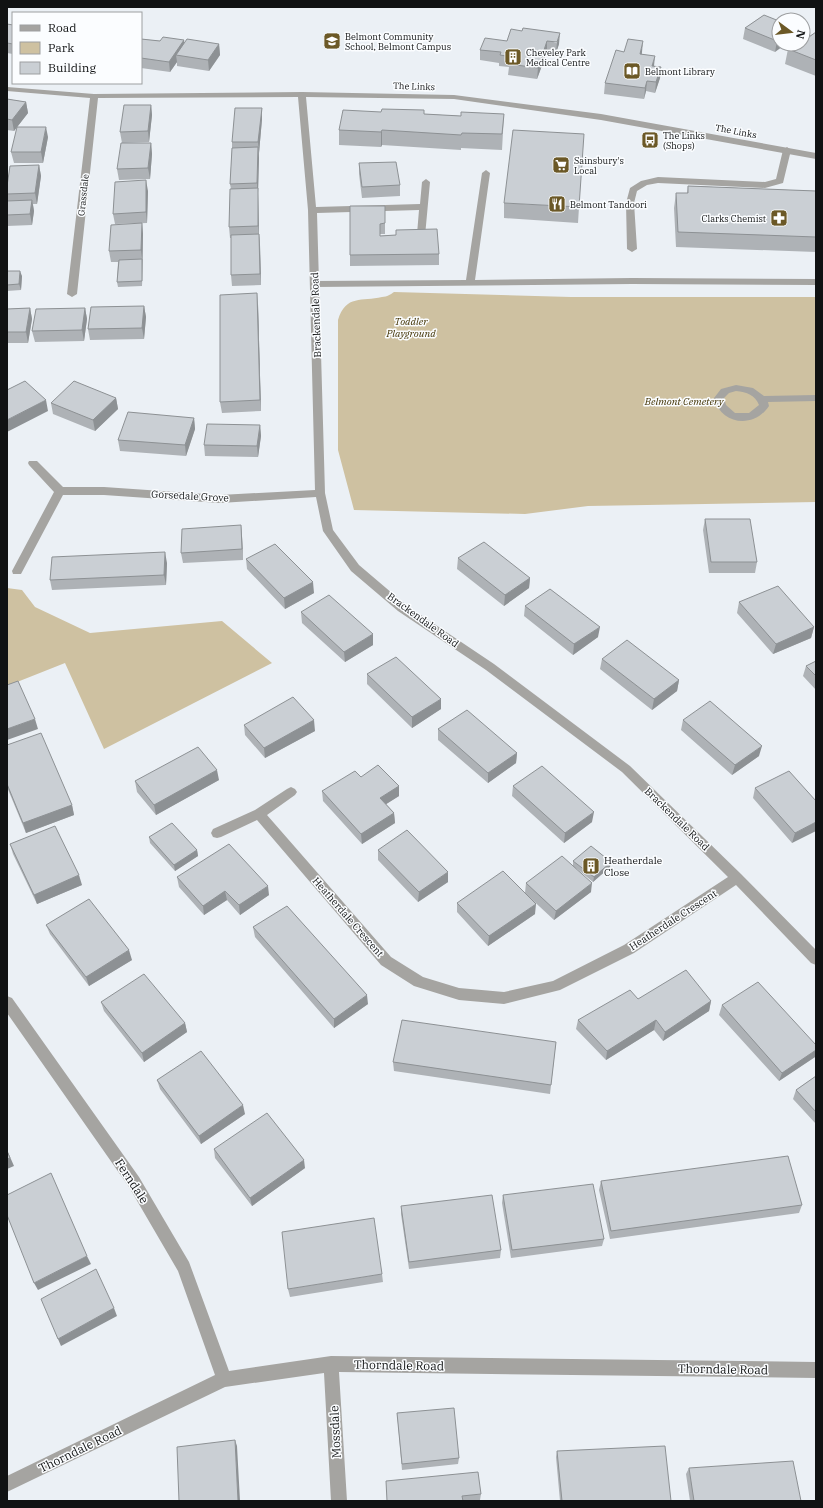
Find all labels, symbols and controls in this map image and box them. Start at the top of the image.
legend [12,12,142,84]
north arrow [771,12,811,52]
text: Road [48,20,77,35]
text: N [793,29,809,41]
school or university icon: Belmont Community School, Belmont Campus [322,31,342,51]
place label: Belmont Community School, Belmont Campus [345,31,451,52]
text: Park [48,40,74,55]
building icon: Cheveley Park Medical Centre [503,47,523,67]
place label: Cheveley Park Medical Centre [526,47,590,68]
text: Building [48,60,96,75]
library icon: Belmont Library [622,61,642,81]
place label: Belmont Library [645,66,715,77]
street label: The Links [393,80,435,92]
street label: The Links [714,122,758,140]
bus stop icon: The Links (Shops) [640,130,660,150]
place label: The Links (Shops) [663,130,705,151]
supermarket icon: Sainsbury's Local [551,155,571,175]
place label: Sainsbury's Local [574,155,624,176]
street label: Grassdale [75,173,91,216]
restaurant icon: Belmont Tandoori [547,194,567,214]
place label: Belmont Tandoori [570,199,647,210]
pharmacy icon: Clarks Chemist [769,208,789,228]
place label: Clarks Chemist [702,213,766,224]
street label: Brackendale Road [308,272,324,358]
park label: Toddler Playground [385,315,436,340]
park label: Belmont Cemetery [644,395,725,408]
street label: Gorsedale Grove [151,487,229,505]
street label: Brackendale Road [385,590,461,650]
street label: Brackendale Road [642,785,712,853]
place label: Heatherdale Close [604,854,662,879]
building icon: Heatherdale Close [581,856,601,876]
street label: Heatherdale Crescent [310,874,387,960]
street label: Heatherdale Crescent [627,887,720,953]
street label: Ferndale [112,1156,152,1206]
street label: Thorndale Road [354,1357,444,1373]
street label: Thorndale Road [678,1361,768,1377]
street label: Mossdale [326,1405,344,1459]
street label: Thorndale Road [36,1422,124,1476]

